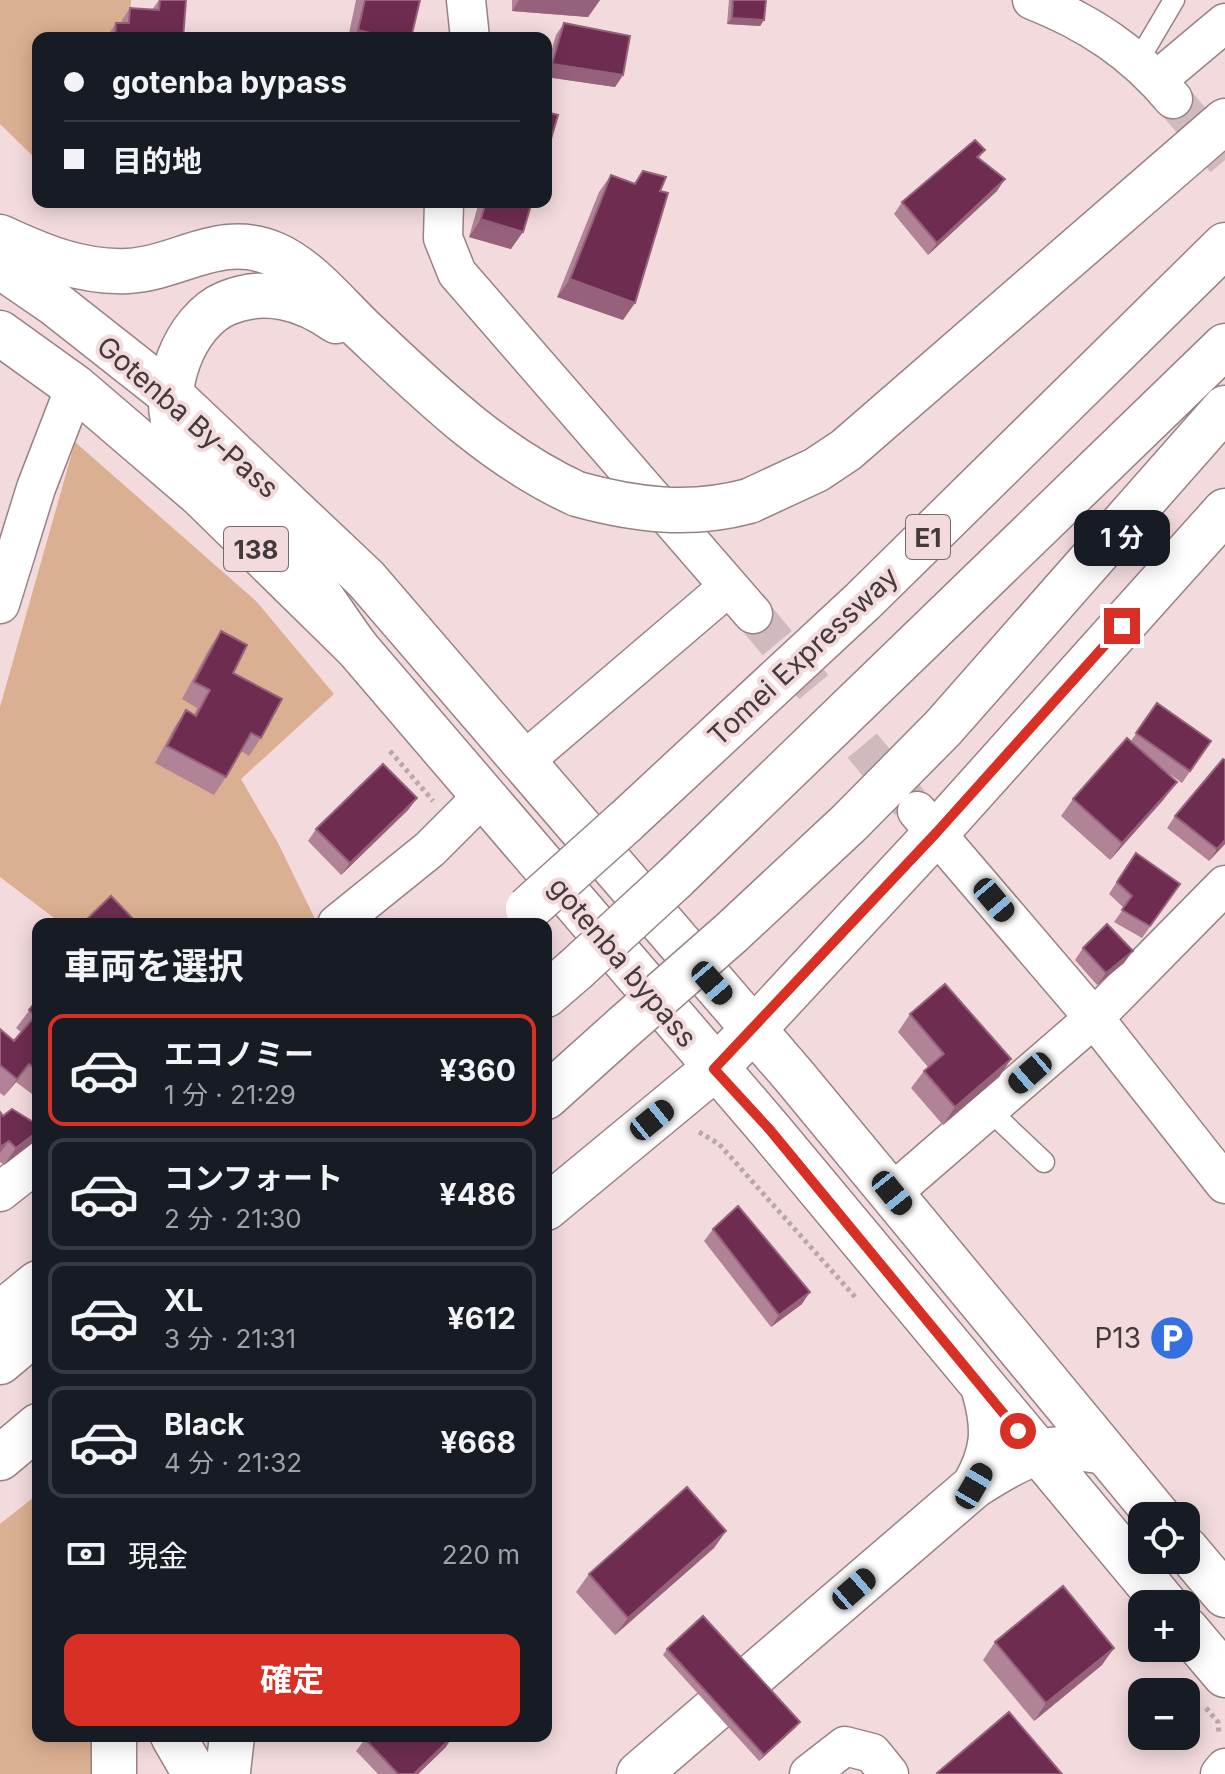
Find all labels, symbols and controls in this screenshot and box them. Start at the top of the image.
text: gotenba bypass [112,64,347,100]
text: 目的地 [112,143,202,179]
street label: Gotenba By-Pass [90,329,286,505]
callout: 1 分 [1074,510,1170,566]
road number: E1 [906,515,950,559]
text: 1 分 [1100,522,1144,553]
road number: 138 [224,527,288,571]
street label: Tomei Expressway [701,559,905,753]
route end [1104,608,1140,644]
street label: gotenba bypass [542,870,704,1054]
car [969,874,1019,926]
text: 車両を選択 [64,944,244,988]
car [687,957,737,1009]
icon: car [68,1034,140,1106]
text: エコノミー [164,1036,314,1072]
car [1004,1048,1056,1098]
text: ¥360 [440,1052,516,1088]
text: 1 分 · 21:29 [164,1079,296,1110]
car [626,1096,678,1144]
icon: car [68,1158,140,1230]
text: コンフォート [164,1160,343,1196]
car [868,1167,916,1219]
text: ¥486 [440,1176,516,1212]
text: 2 分 · 21:30 [164,1203,302,1234]
icon: car [68,1282,140,1354]
text: XL [164,1282,203,1318]
text: ¥612 [448,1300,516,1336]
parking icon: P13 [1148,1314,1196,1362]
place label: P13 [1094,1321,1141,1355]
text: 3 分 · 21:31 [164,1323,296,1354]
icon: car [68,1406,140,1478]
text: Black [164,1406,244,1442]
route start [1000,1413,1036,1449]
text: ¥668 [440,1424,516,1460]
text: 4 分 · 21:32 [164,1447,302,1478]
car [952,1459,996,1513]
map controls [1128,1502,1200,1750]
button: locate [1128,1502,1200,1574]
icon: cash [64,1532,108,1576]
text: 現金 [128,1538,188,1574]
text: 220 m [442,1539,520,1570]
car [828,1564,880,1614]
button: + [1128,1590,1200,1662]
button: 確定 [64,1634,520,1726]
button: − [1128,1678,1200,1750]

